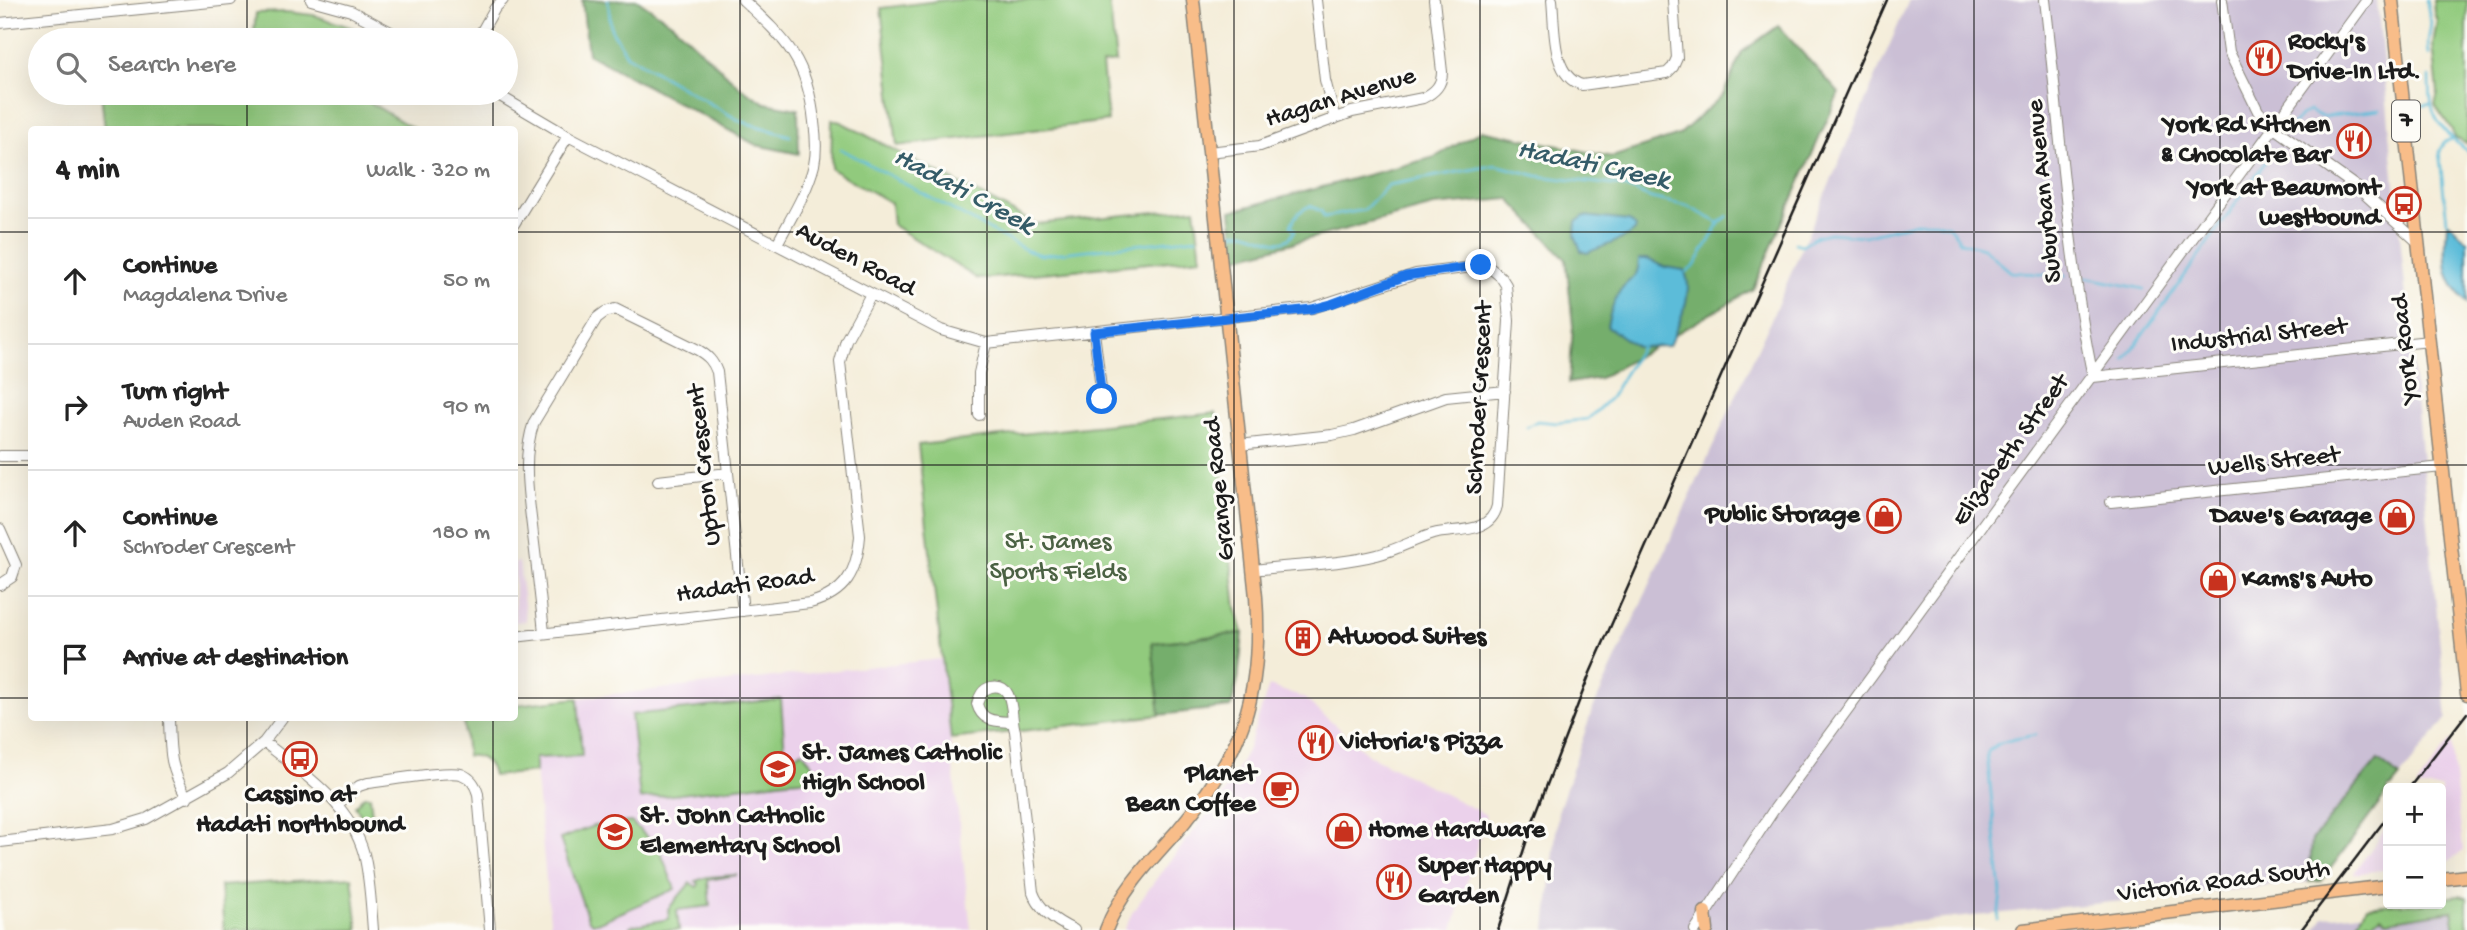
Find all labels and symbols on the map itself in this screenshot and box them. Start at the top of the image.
place label: Rocky's Drive-In Ltd. [2286,28,2421,89]
restaurant icon: Rocky's Drive-In Ltd. [2245,39,2283,77]
street label: Hagan Avenue [1262,61,1420,137]
street label: Suburban Avenue [2021,97,2071,284]
road number: 7 [2392,100,2420,141]
place label: York Rd Kitchen & Chocolate Bar [2160,111,2333,172]
restaurant icon: York Rd Kitchen & Chocolate Bar [2335,122,2373,160]
water label: Hadati Creek [1514,134,1674,199]
water label: Hadati Creek [887,141,1041,244]
place label: York at Beaumont westbound [2185,174,2383,235]
bus stop icon: York at Beaumont westbound [2385,185,2423,223]
street label: Auden Road [790,216,922,306]
route end [1465,249,1496,280]
street label: York Road [2386,291,2428,407]
street label: Schroder Crescent [1460,298,1502,495]
street label: Industrial Street [2170,312,2351,362]
street label: Elizabeth Street [1946,367,2079,533]
street label: Upton Crescent [682,380,730,547]
route start [1086,383,1117,414]
street label: Grange Road [1198,414,1244,562]
street label: Wells Street [2207,440,2344,485]
shop icon: Public Storage [1865,497,1903,535]
shop icon: Dave's Garage [2378,498,2416,536]
place label: Public Storage [1703,501,1862,532]
place label: Dave's Garage [2209,502,2374,533]
park label: St. James Sports Fields [990,528,1128,589]
shop icon: Kams's Auto [2199,561,2237,599]
street label: Hadati Road [674,562,817,612]
place label: Kams's Auto [2241,565,2373,596]
building icon: Atwood Suites [1284,619,1322,657]
place label: Atwood Suites [1327,623,1487,654]
restaurant icon: Victoria's Pizza [1297,724,1335,762]
place label: Victoria's Pizza [1339,728,1504,759]
place label: St. James Catholic High School [802,739,1004,800]
bus stop icon: Cassino at Hadati northbound [281,740,319,778]
school or university icon: St. James Catholic High School [759,750,797,788]
place label: Planet Bean Coffee [1125,760,1258,821]
cafe icon: Planet Bean Coffee [1262,771,1300,809]
place label: Cassino at Hadati northbound [196,781,407,842]
place label: St. John Catholic Elementary School [640,802,841,863]
shop icon: Home Hardware [1325,812,1363,850]
school or university icon: St. John Catholic Elementary School [596,813,634,851]
place label: Home Hardware [1368,816,1547,847]
place label: Super Happy Garden [1418,852,1552,913]
street label: Victoria Road South [2115,855,2332,912]
restaurant icon: Super Happy Garden [1375,863,1413,901]

